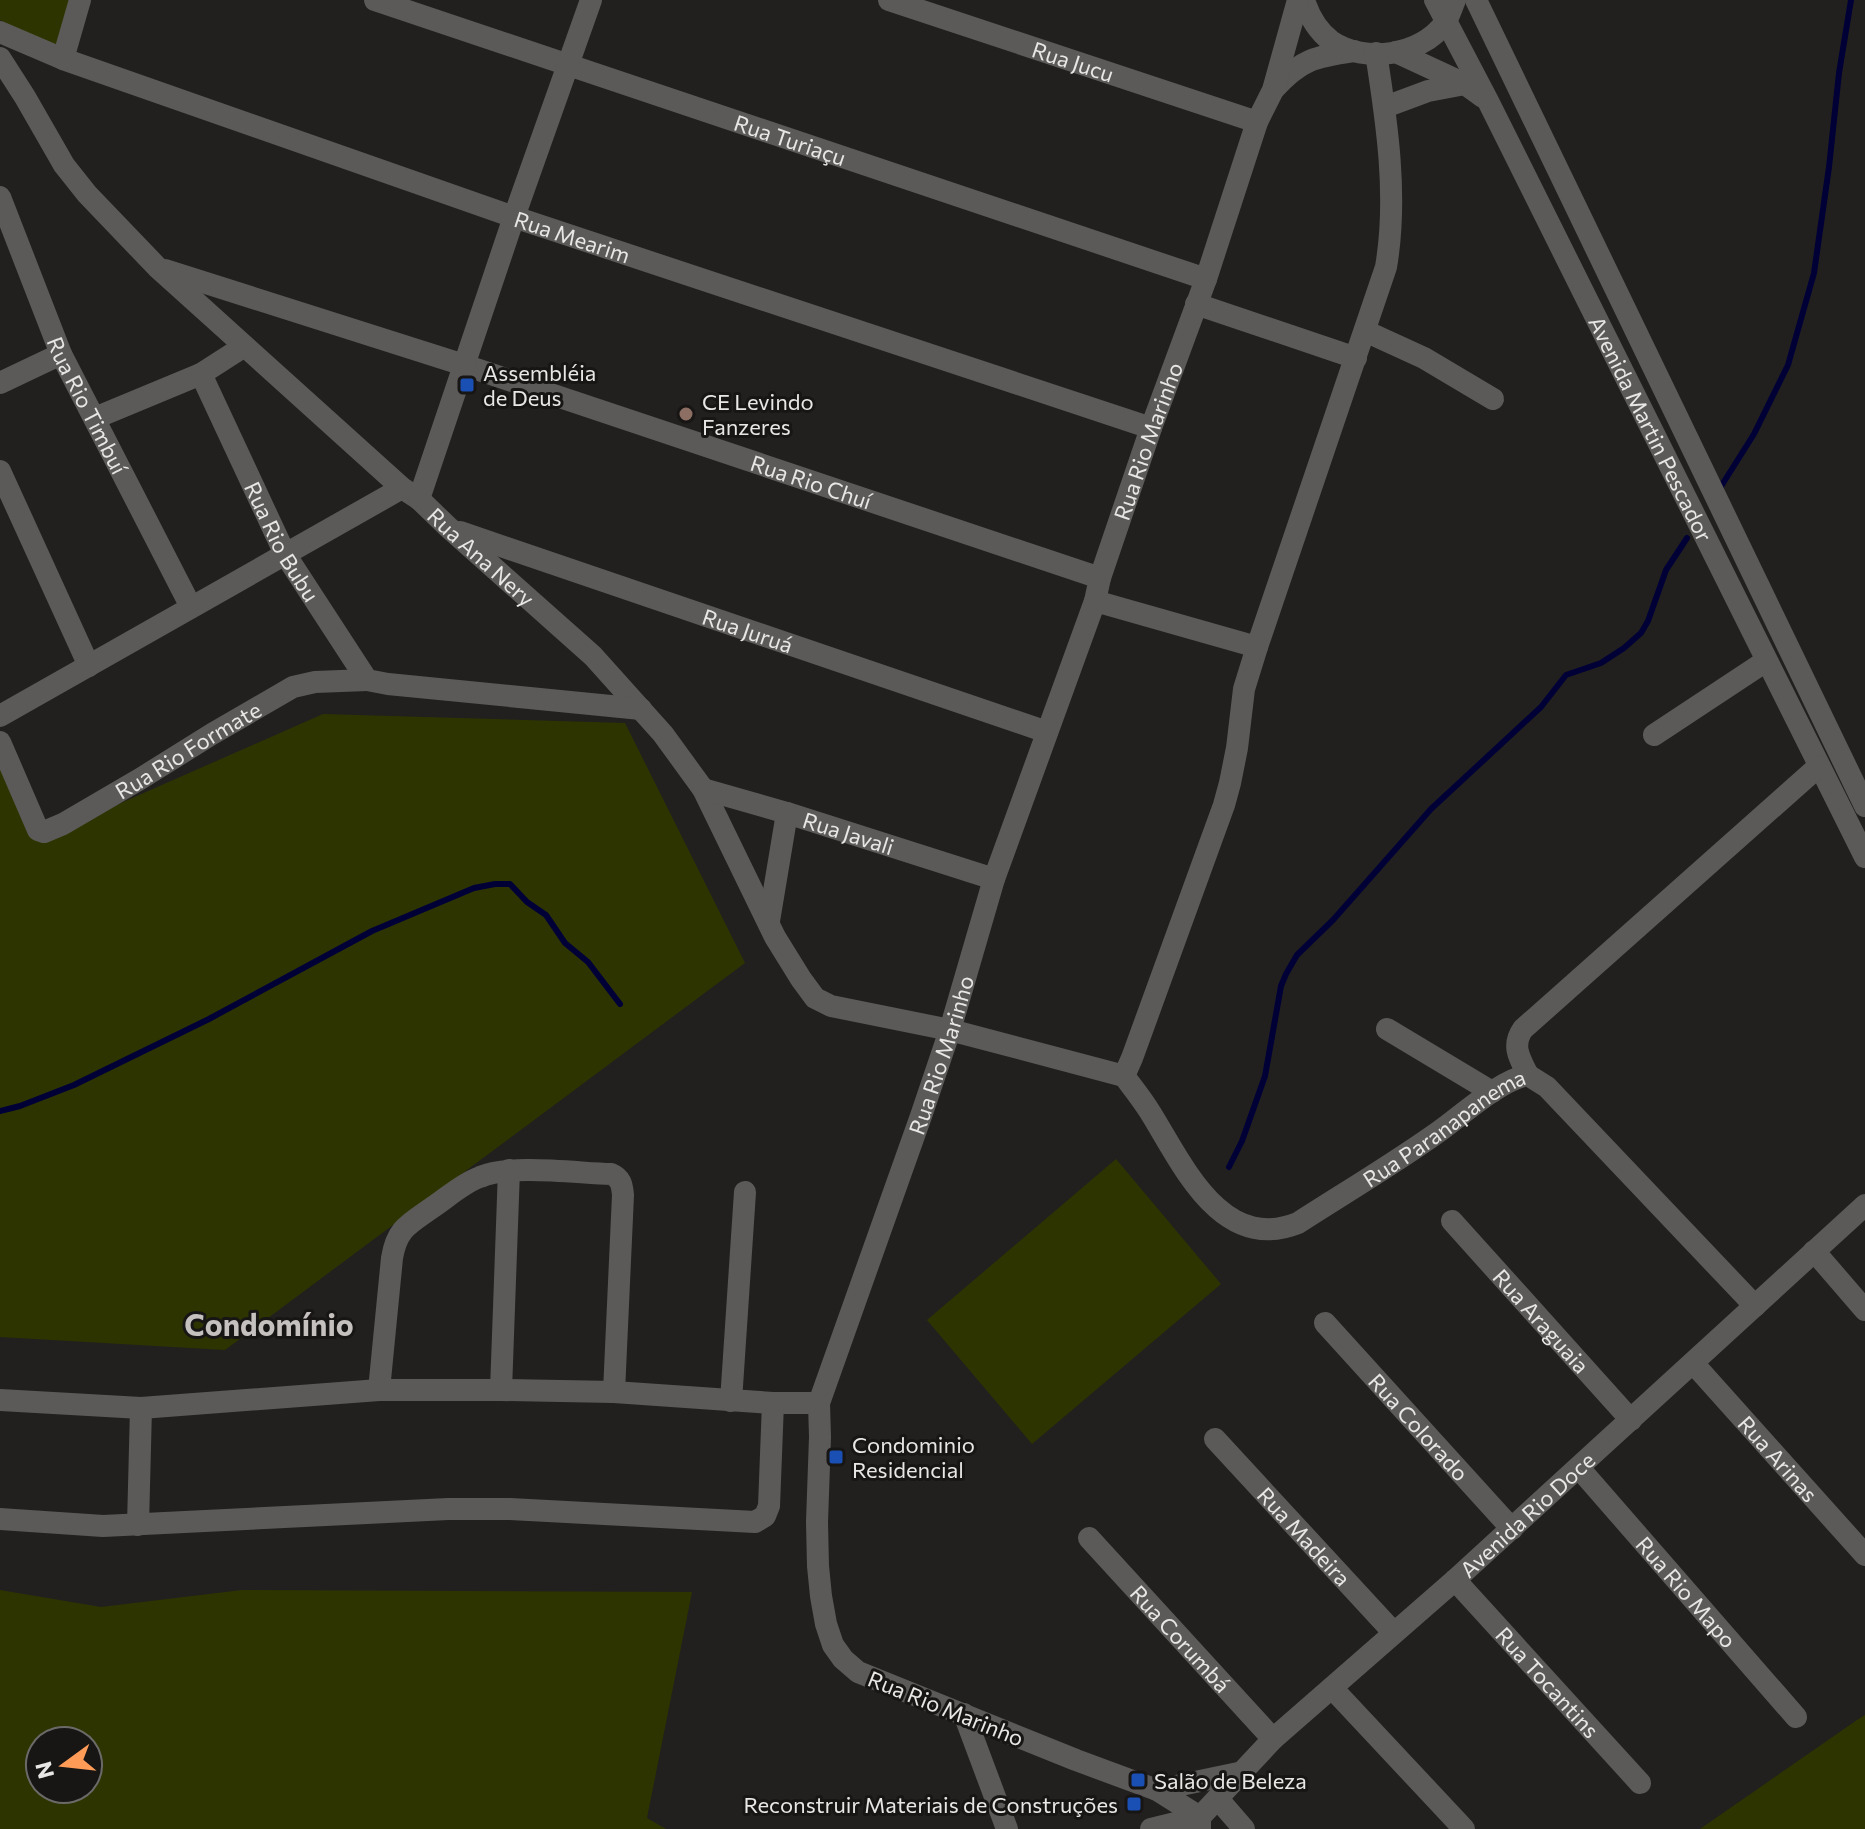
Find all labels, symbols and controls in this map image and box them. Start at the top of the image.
street label: Rua Jucu [1029,35,1118,87]
street label: Rua Turiaçu [731,108,850,171]
street label: Rua Mearim [511,205,634,268]
street label: Avenida Martin Pescador [1584,311,1719,546]
street label: Rua Rio Timbuí [42,333,134,479]
street label: Rua Rio Marinho [1107,358,1188,524]
place label: Assembléia de Deus [483,359,596,411]
marker: Assembléia de Deus [458,376,476,394]
place label: CE Levindo Fanzeres [702,388,814,440]
marker: CE Levindo Fanzeres [677,405,695,423]
street label: Rua Rio Chuí [747,448,877,515]
street label: Rua Rio Bubu [239,477,325,606]
street label: Rua Ana Nery [422,502,541,611]
street label: Rua Juruá [699,602,797,658]
street label: Rua Rio Formate [110,695,265,804]
street label: Rua Javali [800,805,898,860]
street label: Rua Rio Marinho [902,972,979,1138]
street label: Rua Paranapanema [1357,1063,1529,1192]
street label: Rua Araguaia [1488,1263,1595,1378]
district label: Condomínio [184,1305,354,1342]
street label: Rua Colorado [1364,1367,1475,1486]
street label: Rua Arinas [1733,1410,1824,1507]
place label: Condominio Residencial [852,1431,975,1483]
street label: Avenida Rio Doce [1454,1446,1600,1583]
marker: Condominio Residencial [827,1448,845,1466]
street label: Rua Madeira [1252,1481,1357,1591]
street label: Rua Rio Mapo [1631,1530,1743,1653]
street label: Rua Corumbá [1125,1579,1237,1697]
street label: Rua Tocantins [1491,1621,1605,1743]
street label: Rua Rio Marinho [864,1664,1028,1752]
north arrow [24,1725,104,1805]
text: N [29,1759,59,1782]
place label: Salão de Beleza [1154,1767,1307,1794]
marker: Salão de Beleza [1129,1771,1147,1789]
place label: Reconstruir Materiais de Construções [743,1791,1118,1818]
marker: Reconstruir Materiais de Construções [1125,1795,1143,1813]

